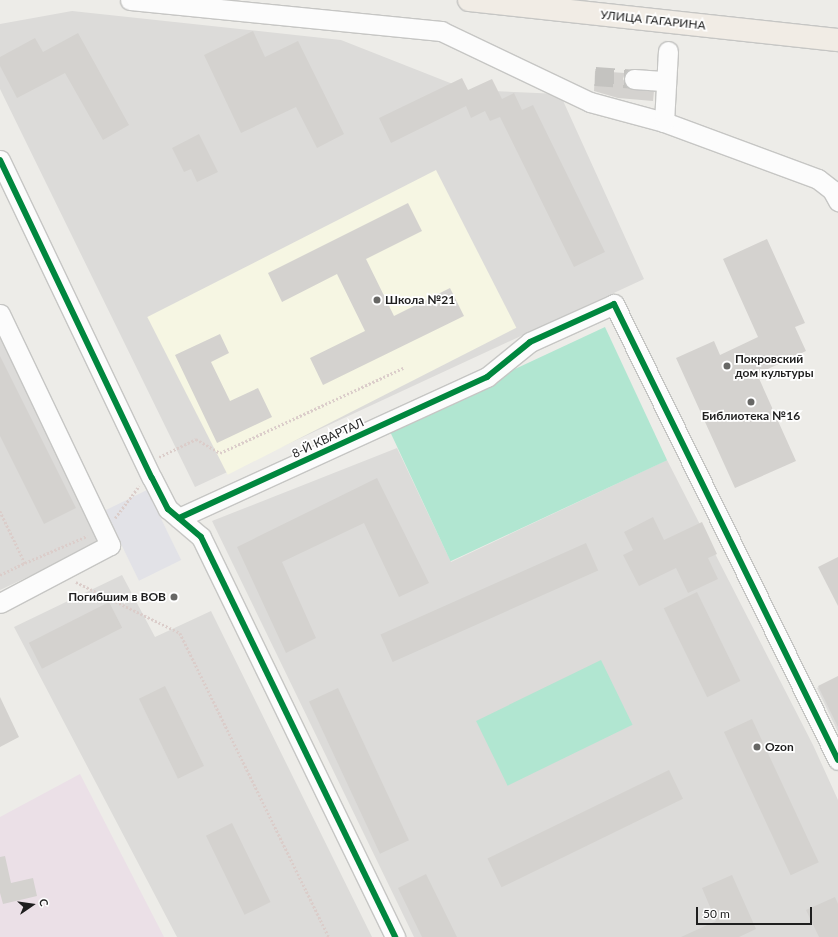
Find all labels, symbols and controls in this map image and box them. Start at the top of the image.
street label: УЛИЦА ГАГАРИНА [600,7,706,33]
place label: Школа №21 [385,293,455,307]
marker: Школа №21 [372,295,382,305]
place label: Покровский дом культуры [735,352,814,380]
marker: Покровский дом культуры [722,361,732,371]
marker: Библиотека №16 [746,397,756,407]
place label: Библиотека №16 [702,409,800,423]
street label: 8-Й КВАРТАЛ [290,415,366,461]
place label: Погибшим в ВОВ [68,590,166,604]
marker: Погибшим в ВОВ [169,592,179,602]
place label: Ozon [765,740,794,754]
marker: Ozon [752,742,762,752]
north arrow [12,885,52,925]
text: С [37,897,51,907]
scale bar [698,899,814,925]
text: 50 m [703,906,730,921]

